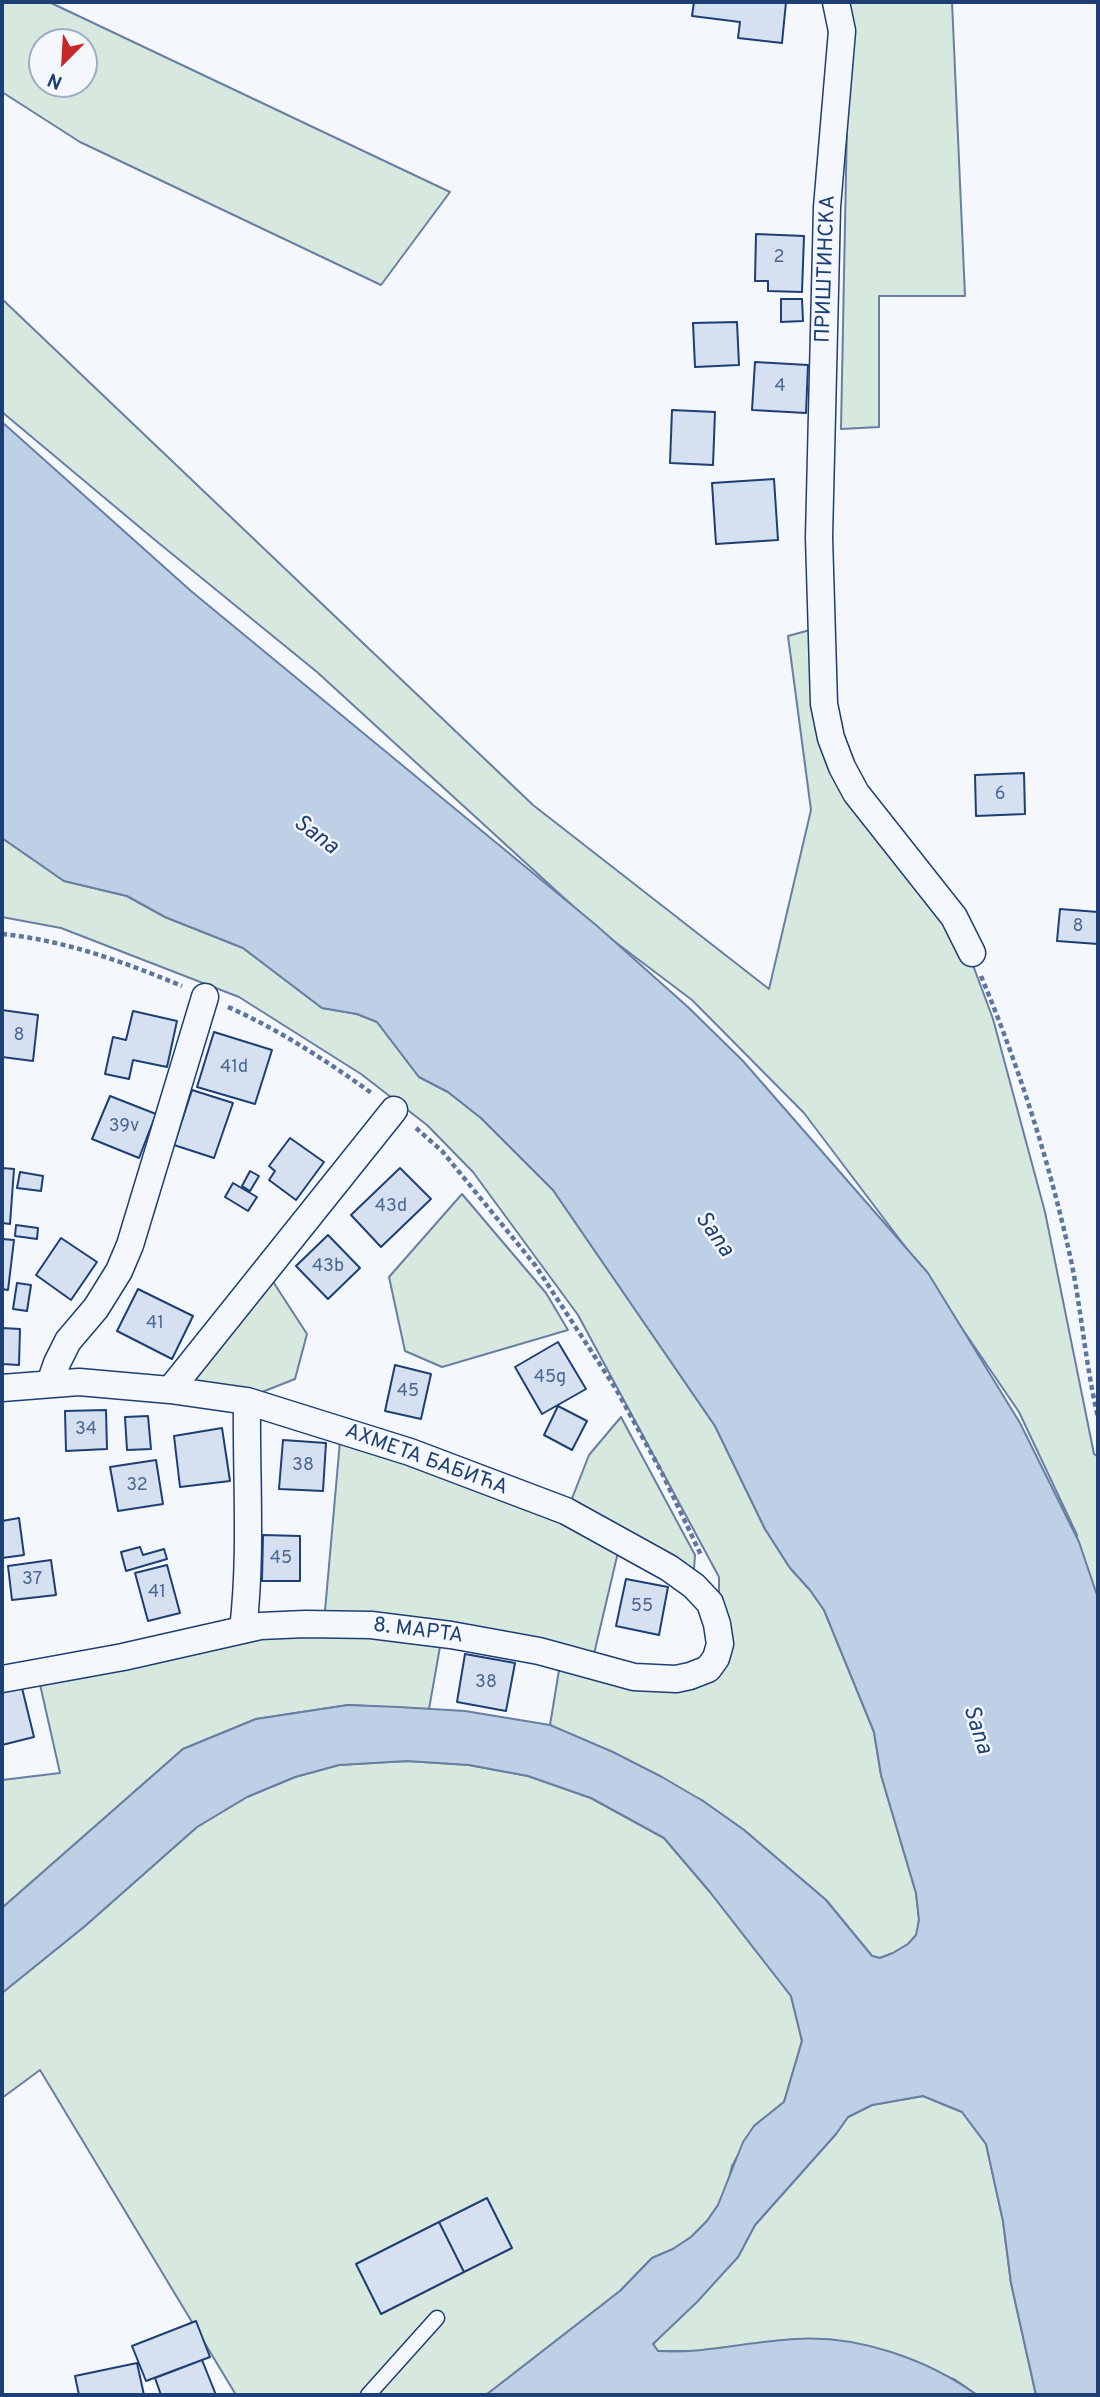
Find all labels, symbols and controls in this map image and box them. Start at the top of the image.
north arrow [28,28,98,98]
text: N [44,67,66,94]
street label: ПРИШТИНСКА [812,195,842,343]
house number: 2 [773,247,785,269]
house number: 4 [774,376,786,398]
house number: 6 [995,784,1005,806]
water label: Sana [287,810,343,862]
house number: 8 [1073,916,1083,938]
house number: 8 [14,1025,24,1047]
house number: 41d [220,1057,248,1079]
house number: 39v [109,1116,139,1138]
house number: 43d [375,1196,407,1218]
water label: Sana [687,1207,739,1263]
house number: 43b [312,1256,344,1278]
house number: 41 [146,1313,164,1335]
house number: 45g [534,1367,566,1389]
house number: 45 [397,1381,419,1403]
house number: 34 [75,1419,97,1441]
street label: АХМЕТА БАБИЋА [341,1420,511,1502]
house number: 38 [292,1455,314,1477]
house number: 32 [126,1475,148,1497]
house number: 45 [270,1548,292,1570]
house number: 37 [22,1569,42,1591]
house number: 41 [148,1582,166,1604]
house number: 55 [631,1596,653,1618]
street label: 8. МАРТА [372,1614,464,1650]
house number: 38 [475,1672,497,1694]
water label: Sana [955,1702,997,1758]

